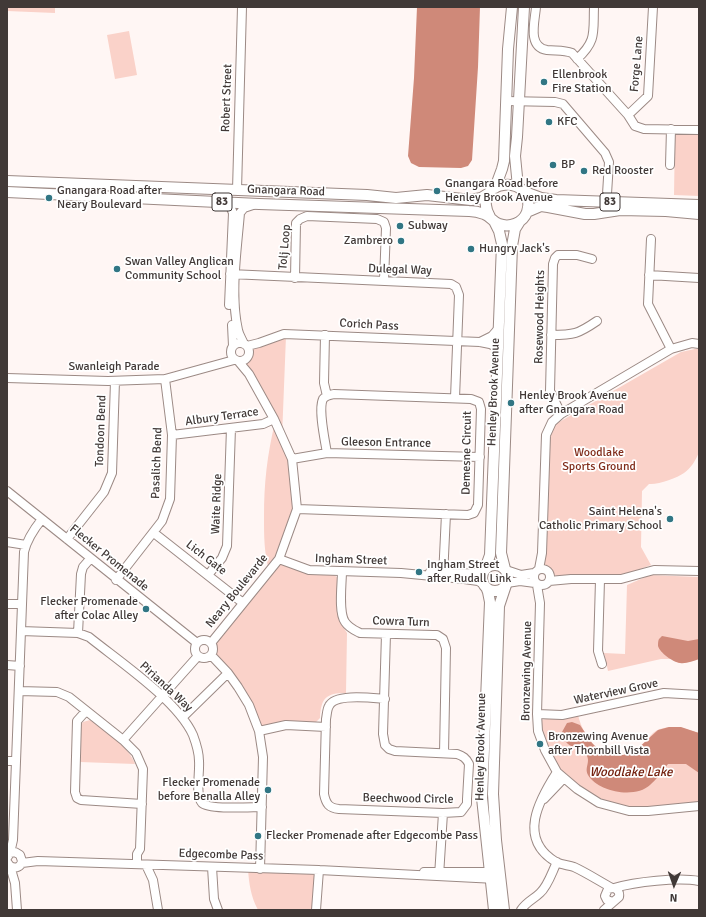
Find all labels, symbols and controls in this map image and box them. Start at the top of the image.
street label: Forge Lane [627,35,647,93]
street label: Robert Street [219,64,235,132]
place label: Ellenbrook Fire Station [552,68,611,96]
marker: Ellenbrook Fire Station [539,77,549,87]
place label: KFC [557,115,578,129]
marker: KFC [544,117,554,127]
place label: BP [561,158,575,172]
marker: BP [548,160,558,170]
place label: Red Rooster [592,164,653,178]
marker: Red Rooster [579,166,589,176]
place label: Gnangara Road before Henley Brook Avenue [445,177,558,205]
street label: Gnangara Road [247,182,325,200]
place label: Gnangara Road after Neary Boulevard [57,184,162,212]
marker: Gnangara Road before Henley Brook Avenue [432,186,442,196]
marker: Gnangara Road after Neary Boulevard [44,193,54,203]
road number: 83 [212,193,232,211]
road number: 83 [600,193,620,211]
place label: Subway [408,219,448,233]
marker: Subway [395,221,405,231]
street label: Tolj Loop [276,224,294,270]
place label: Zambrero [344,234,393,248]
marker: Zambrero [396,236,406,246]
place label: Hungry Jack's [479,242,550,256]
marker: Hungry Jack's [466,244,476,254]
place label: Swan Valley Anglican Community School [125,255,234,283]
street label: Dulegal Way [368,262,432,278]
marker: Swan Valley Anglican Community School [112,264,122,274]
street label: Rosewood Heights [532,270,548,364]
street label: Corich Pass [339,316,399,334]
street label: Henley Brook Avenue [485,338,503,446]
street label: Swanleigh Parade [68,360,160,374]
place label: Henley Brook Avenue after Gnangara Road [519,389,627,417]
street label: Tondoon Bend [93,395,109,467]
marker: Henley Brook Avenue after Gnangara Road [506,398,516,408]
street label: Albury Terrace [184,405,260,429]
street label: Demesne Circuit [459,411,475,495]
street label: Pasalich Bend [149,427,165,499]
street label: Gleeson Entrance [341,435,431,451]
park label: Woodlake Sports Ground [562,446,636,474]
street label: Waite Ridge [209,473,225,535]
place label: Saint Helena's Catholic Primary School [539,505,662,533]
marker: Saint Helena's Catholic Primary School [665,514,675,524]
street label: Flecker Promenade [66,522,152,594]
street label: Lich Gate [183,538,229,578]
street label: Neary Boulevarde [203,551,271,631]
street label: Ingham Street [315,552,387,568]
place label: Ingham Street after Rudall Link [427,558,511,586]
marker: Ingham Street after Rudall Link [414,567,424,577]
place label: Flecker Promenade after Colac Alley [40,595,138,623]
marker: Flecker Promenade after Colac Alley [141,604,151,614]
street label: Cowra Turn [372,614,430,630]
street label: Bronzewing Avenue [519,621,535,721]
street label: Pirianda Way [137,659,195,715]
street label: Waterview Grove [573,676,659,708]
street label: Henley Brook Avenue [473,693,489,801]
place label: Bronzewing Avenue after Thornbill Vista [548,730,649,758]
marker: Bronzewing Avenue after Thornbill Vista [535,739,545,749]
water label: Woodlake Lake [589,765,673,781]
place label: Flecker Promenade before Benalla Alley [158,776,260,804]
marker: Flecker Promenade before Benalla Alley [263,785,273,795]
street label: Beechwood Circle [362,791,454,807]
place label: Flecker Promenade after Edgecombe Pass [266,829,478,843]
marker: Flecker Promenade after Edgecombe Pass [253,831,263,841]
street label: Edgecombe Pass [178,846,264,864]
north arrow [654,865,694,905]
text: N [670,891,678,904]

